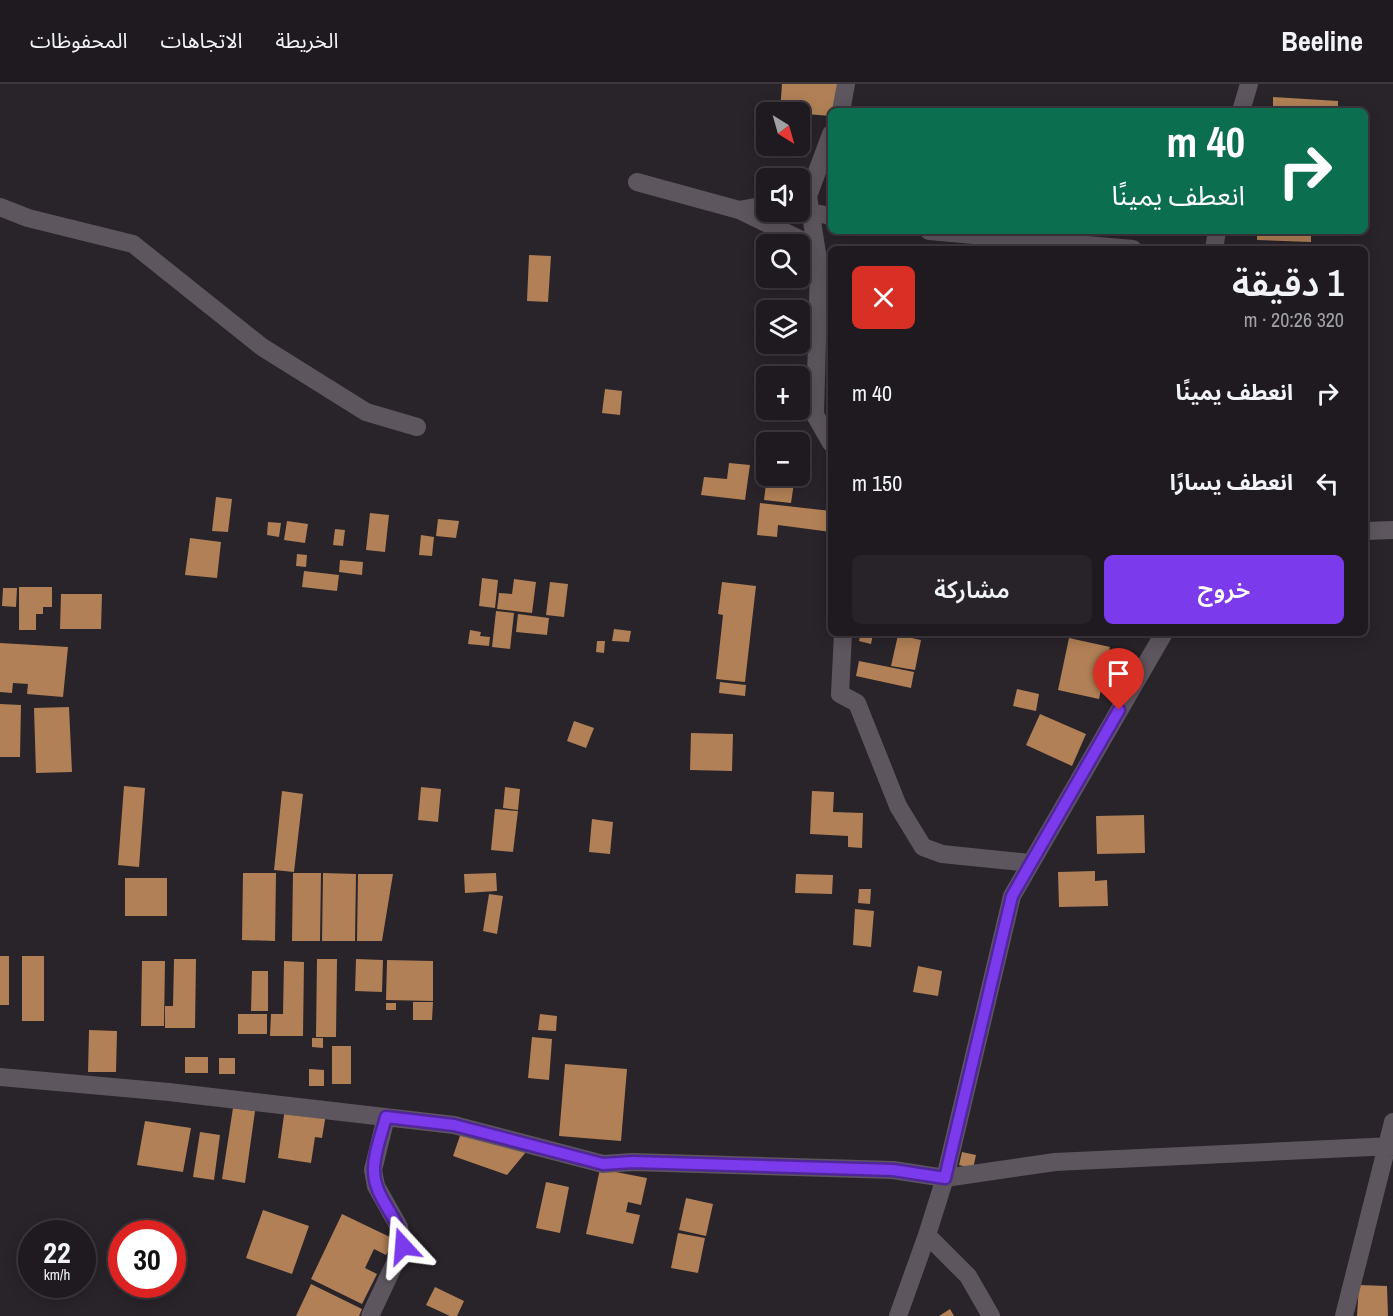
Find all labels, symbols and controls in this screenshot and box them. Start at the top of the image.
text: Beeline [1281,22,1363,60]
text: المحفوظات [30,26,127,55]
text: الاتجاهات [160,26,242,55]
text: الخريطة [275,26,338,55]
north arrow [756,102,810,156]
map controls [756,102,810,486]
text: 40 m [1166,114,1245,170]
icon: right [1266,132,1344,210]
button: sound [756,168,810,222]
text: انعطف يمينًا [1111,177,1245,213]
button: search [756,234,810,288]
text: 1 دقيقة [1232,259,1344,307]
button: close [852,266,915,329]
button: layers [756,300,810,354]
text: 320 m · 20:26 [1244,306,1344,333]
button: + [756,366,810,420]
text: انعطف يمينًا [1175,377,1293,407]
icon: right [1311,377,1344,410]
text: 40 m [852,378,892,408]
button: − [756,432,810,486]
text: انعطف يسارًا [1170,467,1293,497]
icon: left [1311,467,1344,500]
text: 150 m [852,468,902,498]
button: مشاركة [852,555,1092,624]
button: خروج [1104,555,1344,624]
pin [1093,648,1144,710]
icon: arrive [1102,657,1135,690]
position arrow [371,1214,435,1278]
speed limit sign: 30 [108,1220,186,1298]
text: 22 [43,1232,71,1272]
text: km/h [44,1264,70,1285]

